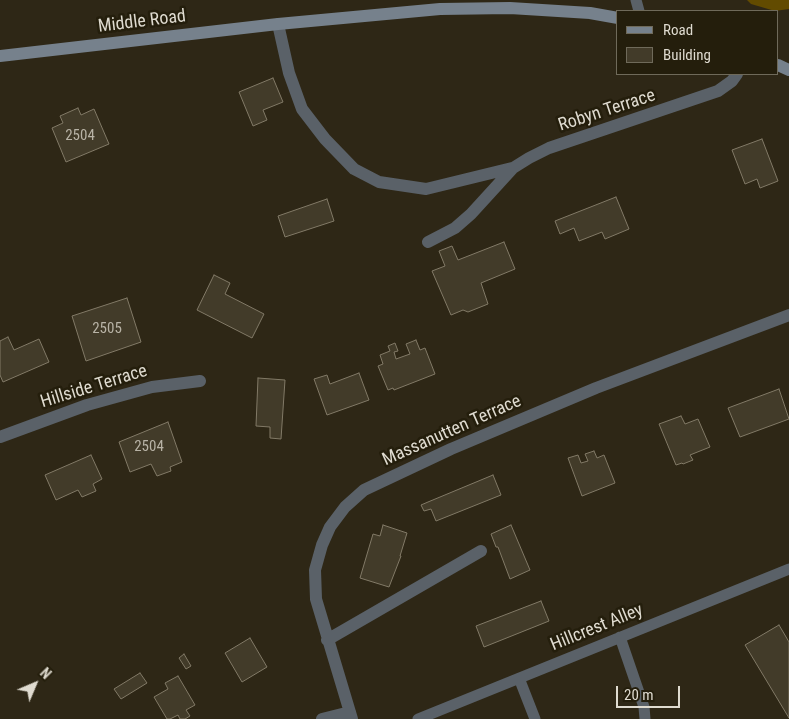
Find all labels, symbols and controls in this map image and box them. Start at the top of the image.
street label: Middle Road [97,6,187,38]
legend [616,10,779,75]
text: Road [663,21,693,39]
text: Building [663,46,711,64]
street label: Robyn Terrace [556,85,658,137]
house number: 2504 [65,127,95,145]
house number: 2505 [92,320,122,338]
street label: Hillside Terrace [38,361,150,413]
street label: Massanutten Terrace [379,391,525,471]
house number: 2504 [134,438,164,456]
street label: Hillcrest Alley [548,600,646,656]
north arrow [10,659,60,709]
text: N [37,665,54,682]
scale bar [619,676,683,708]
text: 20 m [624,686,654,704]

